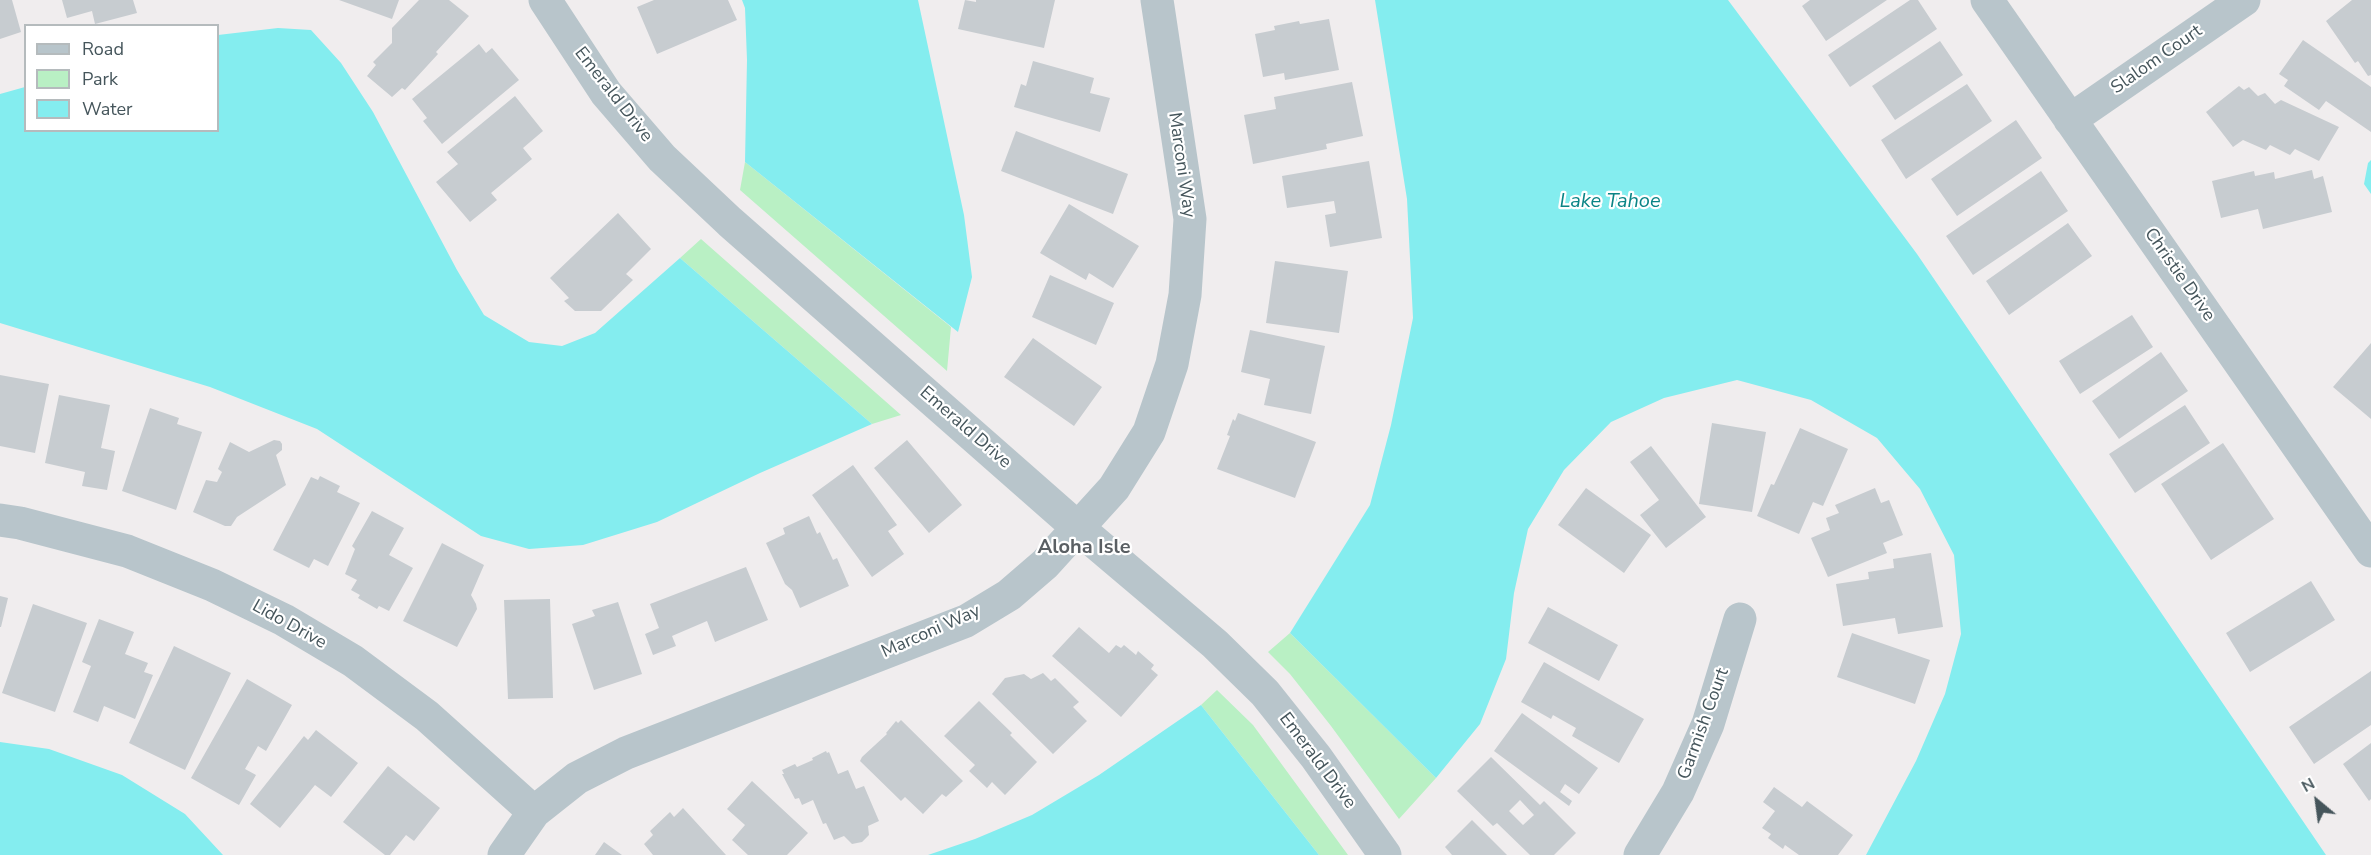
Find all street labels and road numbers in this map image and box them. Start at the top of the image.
street label: Slalom Court [2107,21,2207,99]
street label: Emerald Drive [569,43,657,147]
street label: Marconi Way [1163,111,1199,219]
street label: Christie Drive [2139,224,2219,326]
street label: Emerald Drive [915,382,1015,474]
street label: Lido Drive [248,596,330,654]
street label: Marconi Way [878,601,984,663]
street label: Garmish Court [1674,665,1734,783]
street label: Emerald Drive [1274,709,1360,813]

